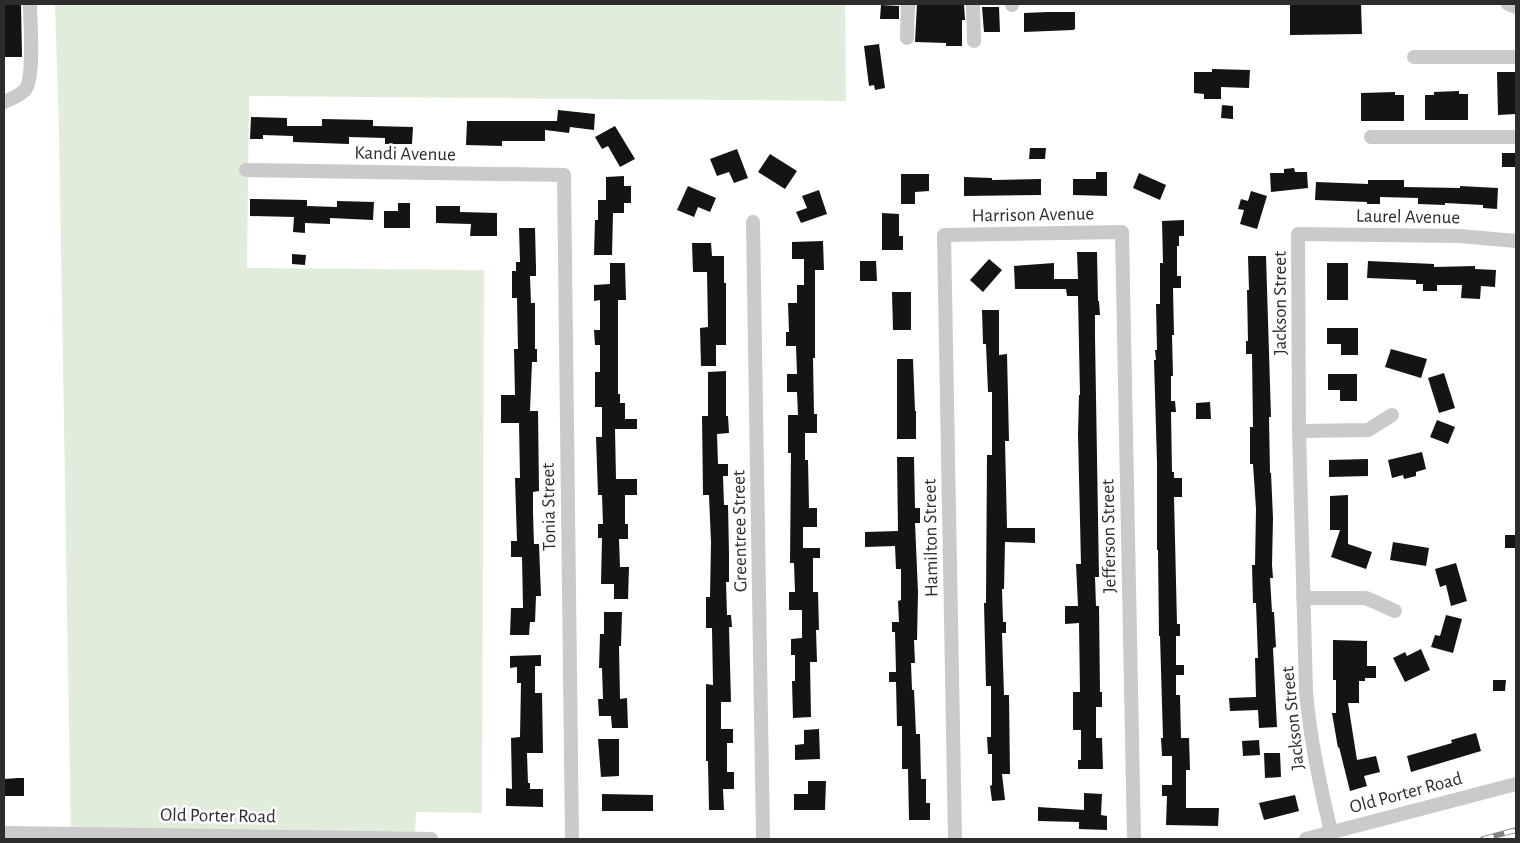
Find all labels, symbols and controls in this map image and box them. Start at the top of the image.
street label: Kandi Avenue [354,144,456,164]
street label: Harrison Avenue [972,204,1094,226]
street label: Laurel Avenue [1356,207,1460,227]
street label: Jackson Street [1271,251,1290,355]
street label: Tonia Street [539,463,559,551]
street label: Greentree Street [729,470,751,592]
street label: Hamilton Street [920,479,942,597]
street label: Jefferson Street [1099,479,1119,593]
street label: Jackson Street [1278,665,1308,771]
street label: Old Porter Road [1348,769,1464,817]
street label: Old Porter Road [160,805,276,827]

